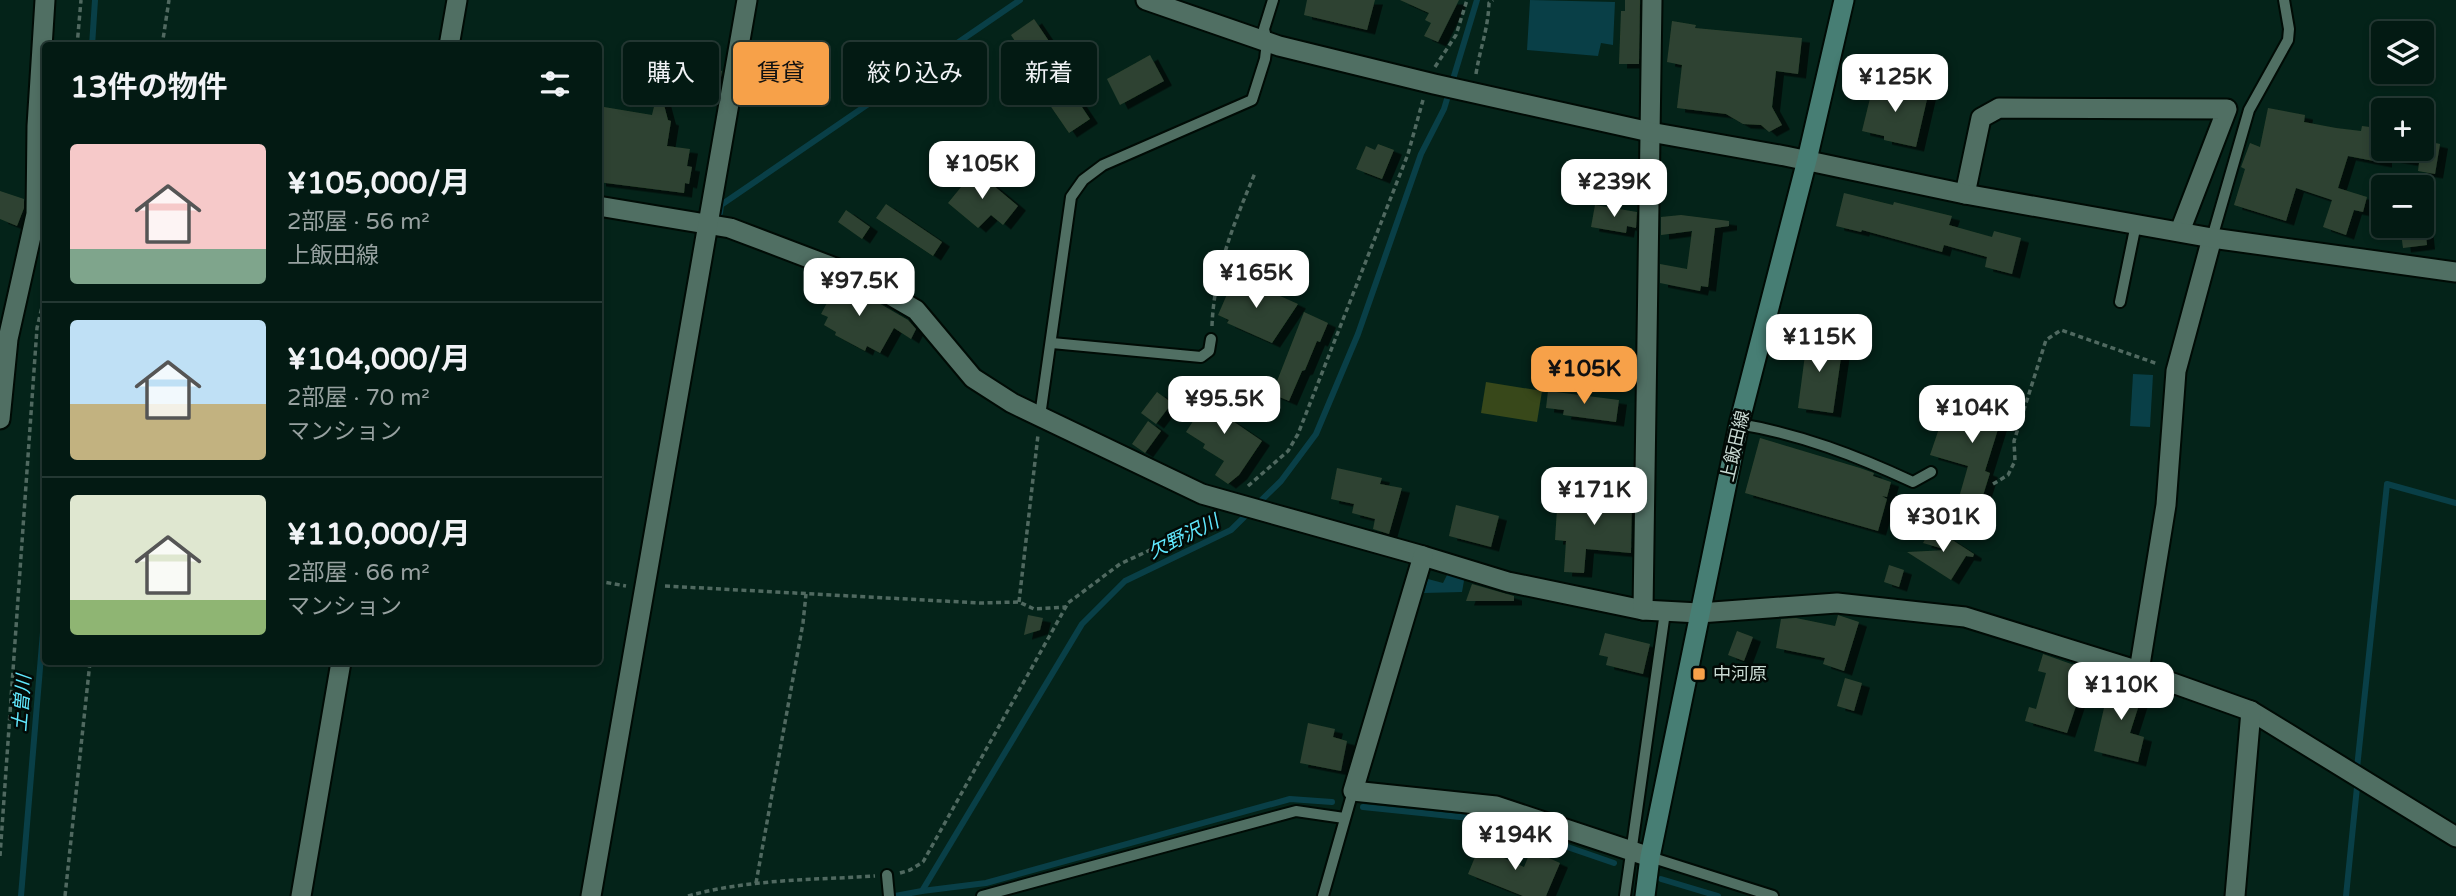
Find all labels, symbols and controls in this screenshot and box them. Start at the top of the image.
map controls [2371,21,2434,238]
button: layers [2371,21,2434,84]
chip: 購入 [623,42,719,105]
chip: 賃貸 [733,42,829,105]
chip: 絞り込み [843,42,987,105]
chip: 新着 [1001,42,1097,105]
pin: ¥125K [1846,54,1944,114]
text: ¥125K [1858,63,1932,91]
icon: filters [536,65,574,103]
text: 13件の物件 [70,69,228,106]
button: + [2371,98,2434,161]
pin: ¥105K [933,142,1031,201]
text: ¥105K [945,150,1019,178]
pin: ¥239K [1565,160,1663,219]
text: ¥105,000/月 [287,165,471,202]
text: ¥239K [1577,168,1651,196]
icon: home [126,172,210,256]
button: − [2371,175,2434,238]
text: 2部屋 · 56 m² [287,208,430,236]
text: 上飯田線 [287,242,379,270]
pin: ¥165K [1207,250,1305,310]
pin: ¥97.5K [802,258,916,318]
text: ¥165K [1219,259,1293,287]
text: ¥97.5K [820,267,898,295]
pin: ¥115K [1770,314,1868,374]
text: ¥115K [1782,323,1856,351]
text: ¥104,000/月 [287,341,471,378]
pin: ¥105K [1535,346,1633,406]
icon: home [126,348,210,432]
text: ¥105K [1547,355,1621,383]
pin: ¥95.5K [1167,376,1281,436]
text: 2部屋 · 70 m² [287,384,430,412]
text: ¥95.5K [1184,385,1264,413]
pin: ¥104K [1923,386,2021,445]
text: ¥104K [1935,394,2009,422]
street label: 上飯田線 [1716,408,1754,484]
text: マンション [287,418,402,446]
pin: ¥171K [1545,468,1643,527]
text: ¥171K [1557,476,1631,504]
pin: ¥301K [1894,494,1992,554]
text: ¥301K [1906,503,1980,531]
water label: 欠野沢川 [1144,509,1224,563]
text: ¥110,000/月 [287,516,471,553]
icon: home [126,523,210,607]
text: 2部屋 · 66 m² [287,559,430,587]
text: マンション [287,593,402,621]
pin: ¥110K [2072,662,2170,722]
place label: 中河原 [1713,663,1767,685]
marker: 中河原 [1691,666,1707,682]
text: ¥110K [2084,671,2158,699]
water label: 土曽川 [9,672,36,732]
pin: ¥194K [1466,812,1564,872]
text: ¥194K [1478,821,1552,849]

